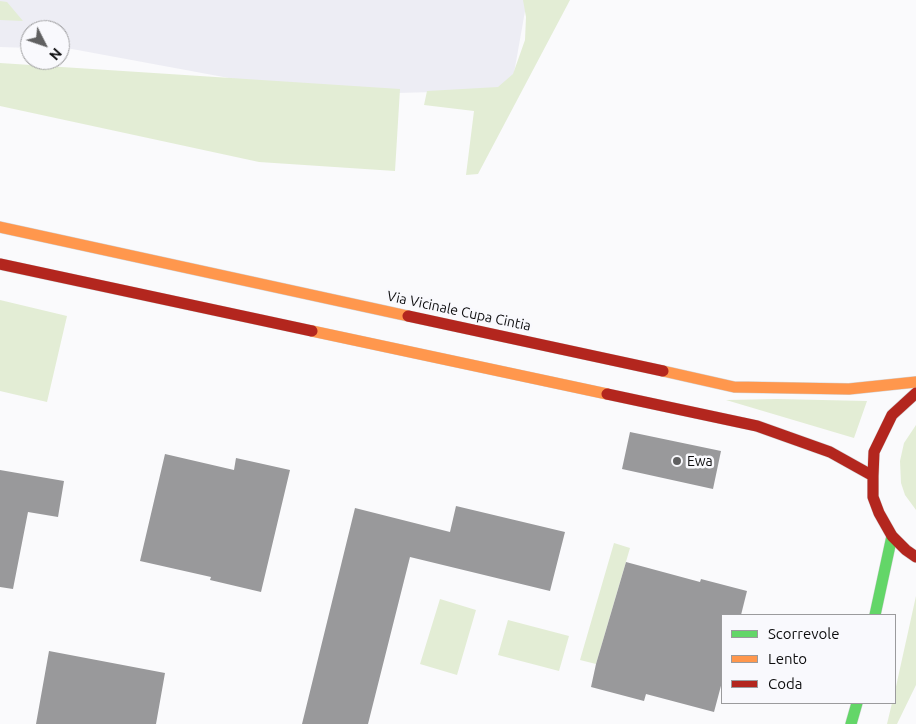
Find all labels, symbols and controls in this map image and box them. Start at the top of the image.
north arrow [20,20,70,70]
text: N [46,45,65,63]
street label: Via Vicinale Cupa Cintia [386,288,532,334]
place label: Ewa [687,453,713,469]
marker: Ewa [671,455,683,467]
legend [721,614,896,704]
text: Scorrevole [768,625,839,642]
text: Lento [768,650,807,667]
text: Coda [768,675,802,692]

